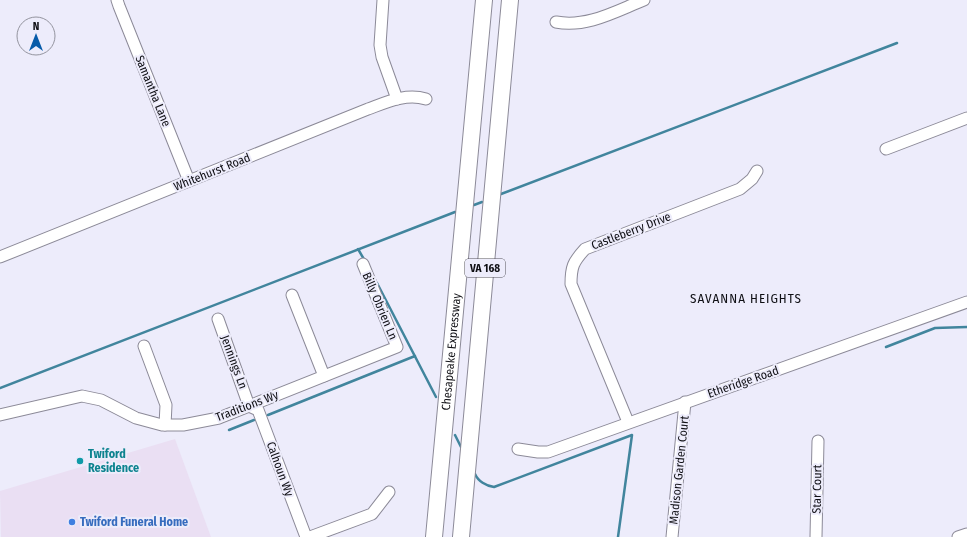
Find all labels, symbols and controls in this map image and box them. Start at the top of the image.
north arrow [16,16,56,56]
text: N [33,20,39,33]
street label: Samantha Lane [132,53,174,129]
street label: Whitehurst Road [172,150,252,194]
street label: Castleberry Drive [589,209,673,253]
road number: VA 168 [465,259,505,277]
street label: Billy Obrien Ln [360,270,400,342]
district label: SAVANNA HEIGHTS [690,291,802,306]
street label: Chesapeake Expressway [439,292,464,411]
street label: Jennings Ln [218,333,250,391]
street label: Etheridge Road [706,363,780,401]
street label: Traditions Wy [214,387,281,424]
street label: Madison Garden Court [666,415,692,525]
street label: Calhoun Wy [264,440,297,499]
place label: Twiford Residence [88,447,139,475]
marker: Twiford Residence [75,456,85,466]
street label: Star Court [810,464,824,514]
place label: Twiford Funeral Home [80,515,188,529]
marker: Twiford Funeral Home [67,517,77,527]

